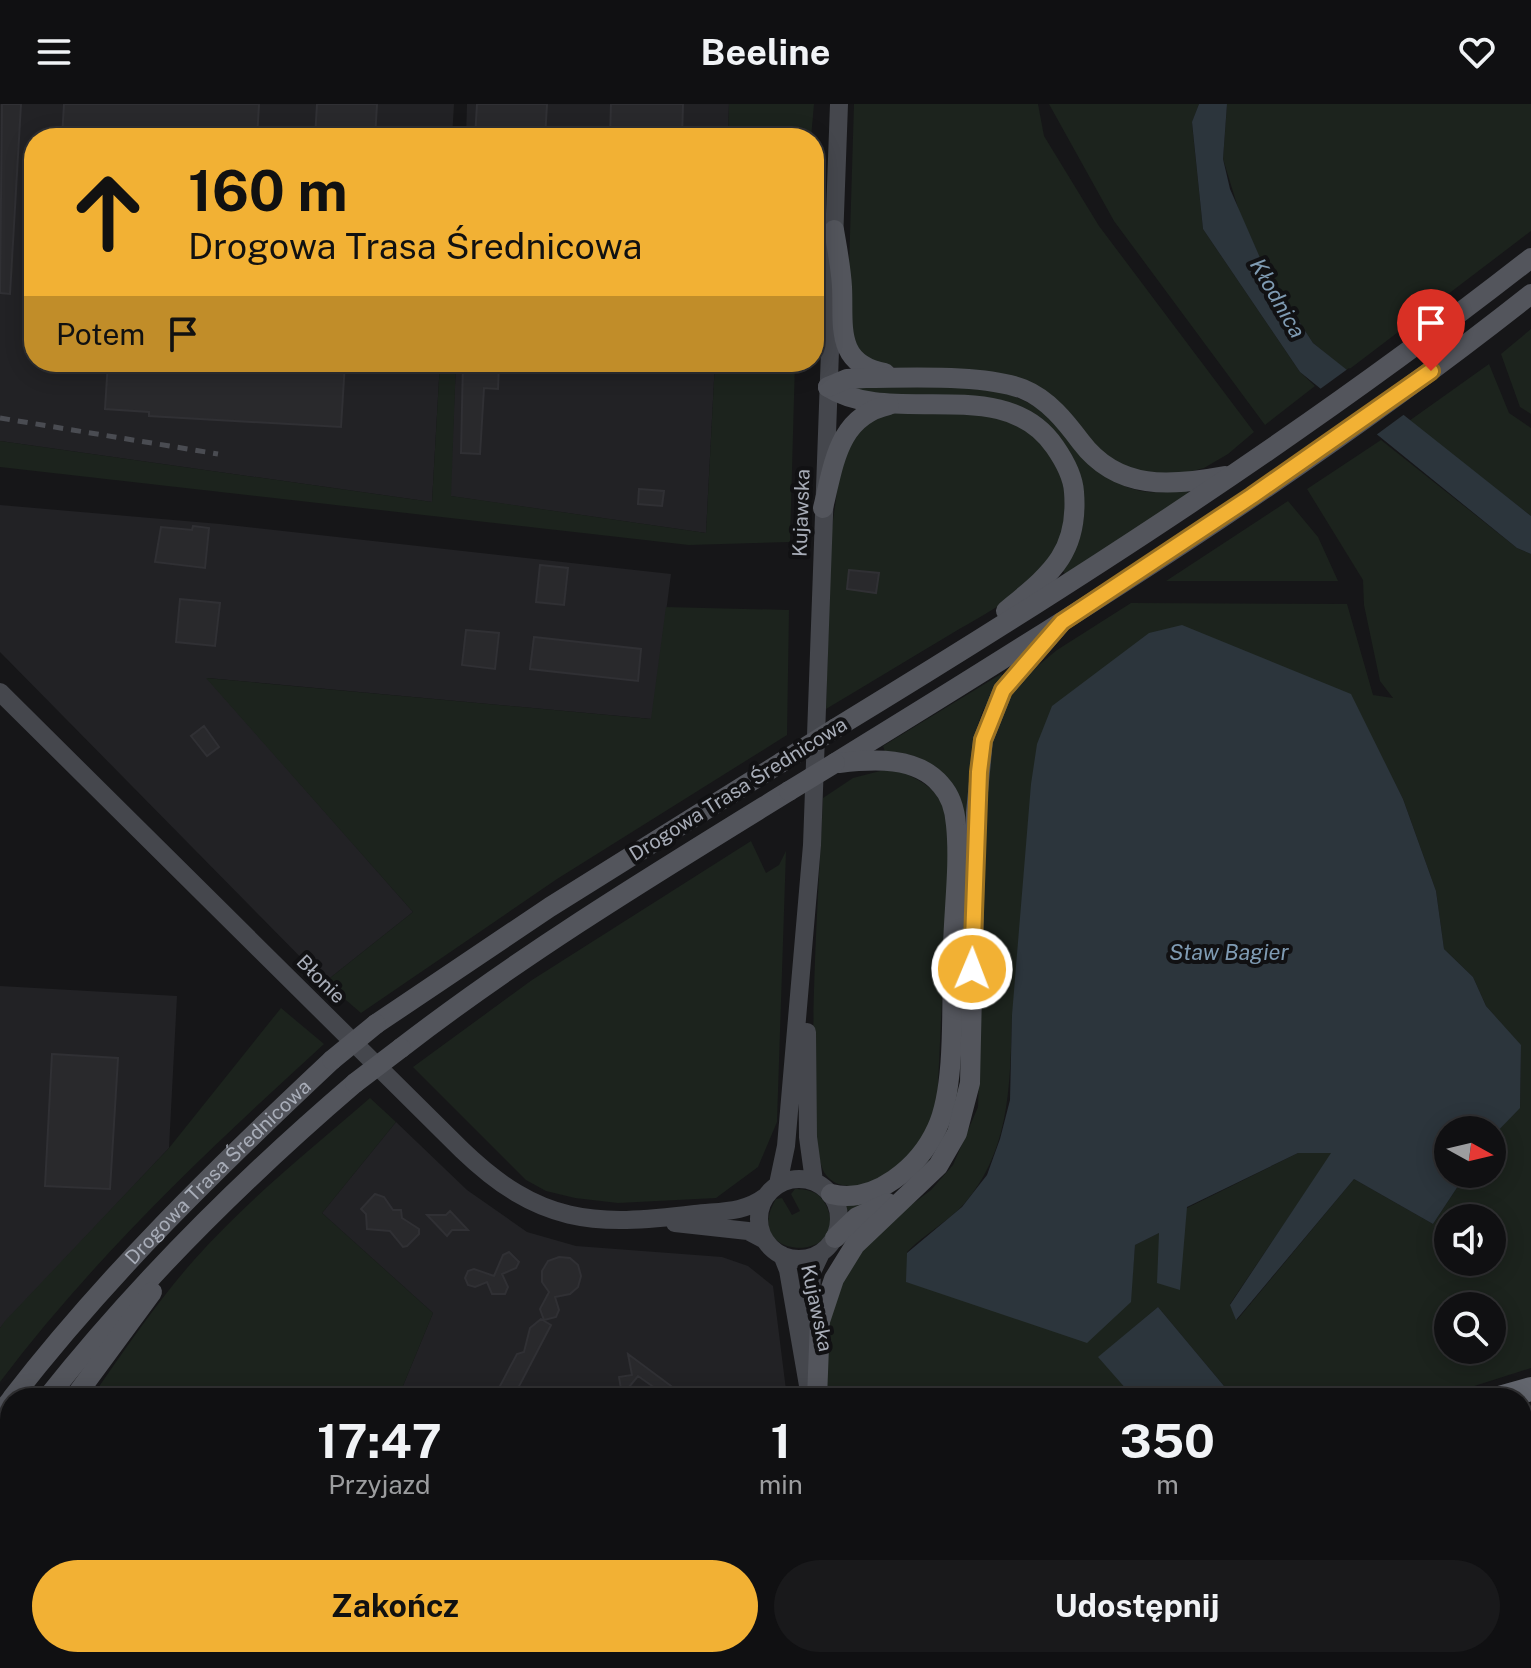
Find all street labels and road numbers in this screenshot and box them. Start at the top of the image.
street label: Kujawska [787,469,815,557]
street label: Drogowa Trasa Średnicowa [624,711,851,866]
street label: Błonie [292,950,350,1008]
street label: Drogowa Trasa Średnicowa [120,1074,316,1269]
street label: Kujawska [796,1262,838,1354]

